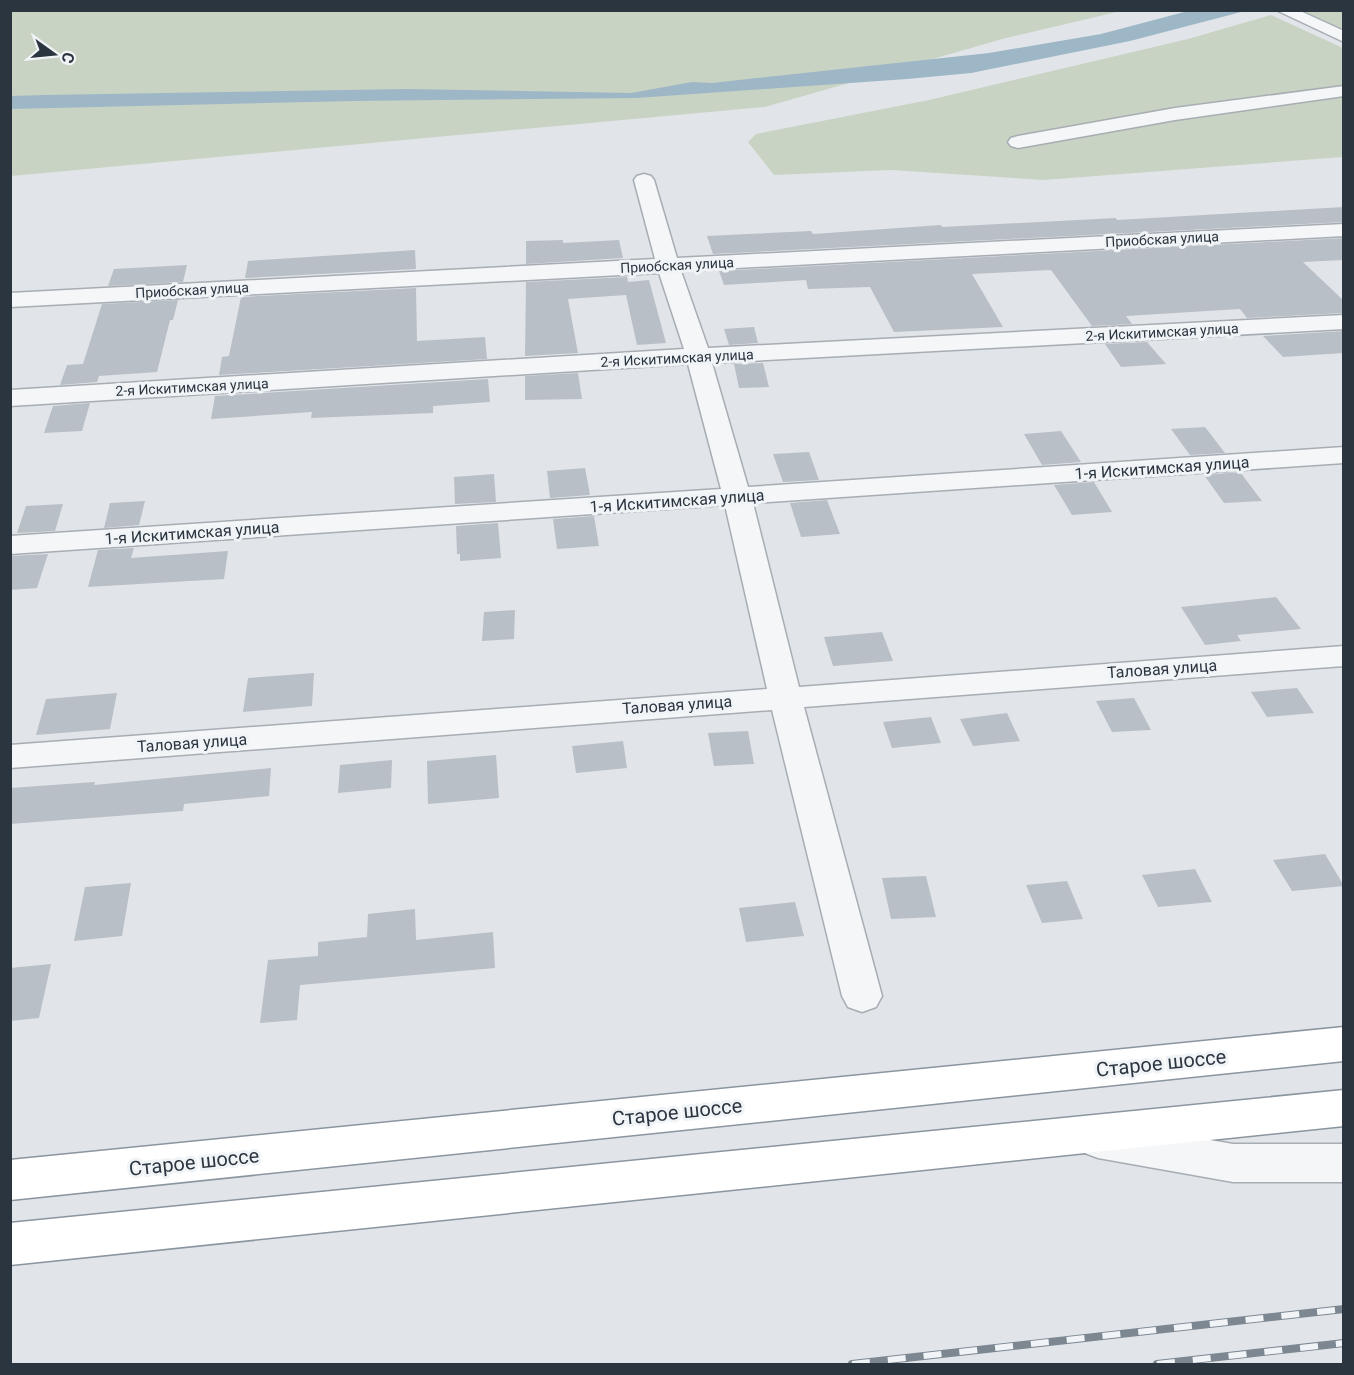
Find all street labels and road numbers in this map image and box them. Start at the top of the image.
street label: Приобская улица [1105,228,1219,250]
street label: Приобская улица [620,254,734,276]
street label: Приобская улица [135,279,249,301]
street label: 2-я Искитимская улица [1085,320,1239,344]
street label: 2-я Искитимская улица [600,346,754,370]
street label: 2-я Искитимская улица [115,375,269,399]
street label: 1-я Искитимская улица [1074,452,1250,484]
street label: 1-я Искитимская улица [589,485,765,517]
street label: 1-я Искитимская улица [104,517,280,549]
street label: Таловая улица [1106,656,1218,682]
street label: Таловая улица [621,692,733,718]
street label: Таловая улица [136,730,248,756]
street label: Старое шоссе [1095,1044,1227,1082]
street label: Старое шоссе [611,1093,743,1131]
street label: Старое шоссе [128,1143,260,1181]

